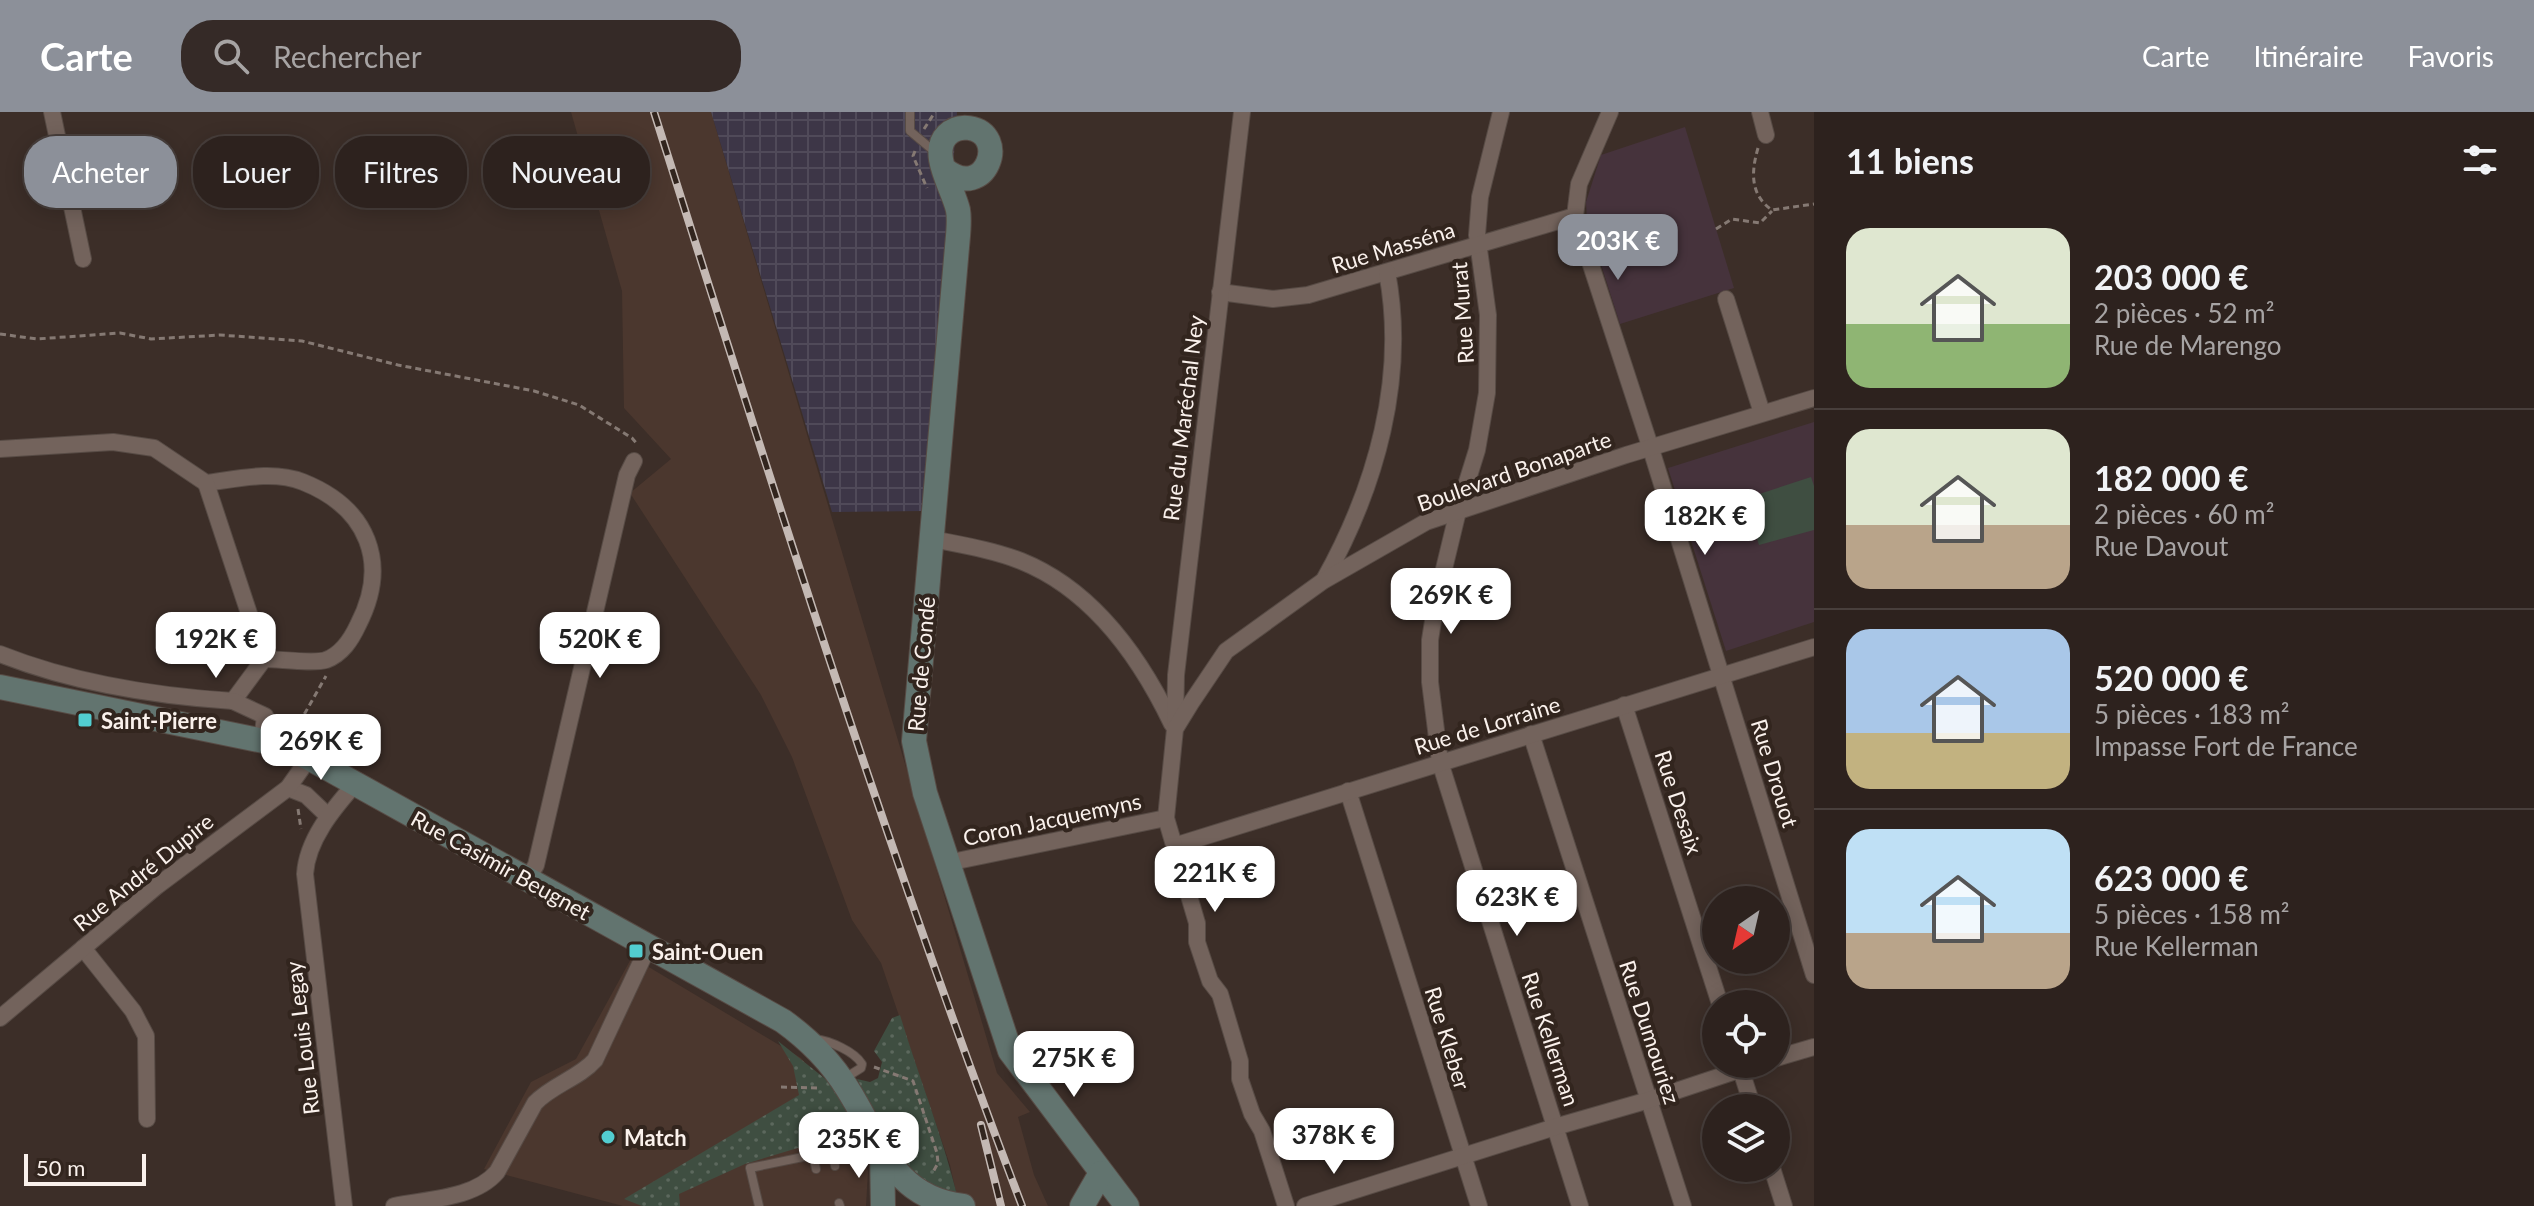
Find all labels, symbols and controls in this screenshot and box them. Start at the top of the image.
search box [181,20,741,92]
text: Carte [40,33,133,79]
icon: search [209,34,253,78]
text: Rechercher [273,38,422,74]
text: Carte [2142,39,2209,73]
text: Itinéraire [2253,39,2364,73]
text: Favoris [2408,39,2494,73]
chip: Acheter [24,136,177,208]
chip: Louer [193,136,319,208]
chip: Filtres [335,136,467,208]
chip: Nouveau [483,136,650,208]
icon: filters [2458,138,2502,182]
text: 11 biens [1846,140,1974,181]
pin: 203K € [1553,214,1683,282]
street label: Rue Masséna [1328,215,1458,279]
text: 203K € [1576,224,1660,256]
text: 203 000 € [2094,256,2249,297]
icon: home [1910,260,2006,356]
street label: Rue Murat [1445,261,1479,365]
text: 2 pièces · 52 m² [2094,297,2274,329]
street label: Rue du Maréchal Ney [1157,313,1209,522]
text: Rue de Marengo [2094,329,2281,361]
street label: Boulevard Bonaparte [1413,425,1615,517]
text: 182 000 € [2094,457,2249,498]
icon: home [1910,461,2006,557]
pin: 182K € [1640,489,1770,557]
text: 2 pièces · 60 m² [2094,498,2274,530]
text: 182K € [1663,499,1747,531]
text: Rue Davout [2094,530,2228,562]
pin: 269K € [1386,568,1516,636]
text: 269K € [1409,578,1493,610]
street label: Rue de Condé [902,595,940,733]
pin: 192K € [151,612,281,680]
pin: 520K € [535,612,665,680]
text: 192K € [174,622,258,654]
text: 520K € [558,622,642,654]
text: 520 000 € [2094,657,2249,698]
icon: home [1910,661,2006,757]
street label: Rue de Lorraine [1411,690,1563,760]
text: 5 pièces · 183 m² [2094,698,2289,730]
place label: Saint-Pierre [101,707,217,734]
marker: Saint-Pierre [76,711,94,729]
pin: 269K € [256,714,386,782]
street label: Rue Drouot [1746,716,1804,831]
text: 269K € [279,724,363,756]
text: Impasse Fort de France [2094,730,2358,762]
street label: Rue Desaix [1650,747,1708,857]
street label: Coron Jacquemyns [960,787,1144,851]
street label: Rue Casimir Beugnet [407,804,596,926]
street label: Rue André Dupire [68,807,218,937]
pin: 221K € [1150,846,1280,914]
text: 221K € [1173,856,1257,888]
text: 623 000 € [2094,857,2249,898]
icon: home [1910,861,2006,957]
pin: 623K € [1452,870,1582,938]
text: 623K € [1475,880,1559,912]
north arrow [1702,886,1790,974]
map controls [1702,886,1790,1182]
text: 5 pièces · 158 m² [2094,898,2289,930]
text: Rue Kellerman [2094,930,2259,962]
place label: Saint-Ouen [652,938,764,965]
marker: Saint-Ouen [627,942,645,960]
street label: Rue Dumouriez [1614,957,1686,1107]
street label: Rue Louis Legay [279,959,325,1116]
street label: Rue Kellerman [1517,968,1585,1110]
street label: Rue Kleber [1420,983,1476,1093]
button: locate [1702,990,1790,1078]
pin: 275K € [1009,1031,1139,1099]
text: 275K € [1032,1041,1116,1073]
button: layers [1702,1094,1790,1182]
pin: 378K € [1269,1108,1399,1176]
pin: 235K € [794,1112,924,1180]
text: 378K € [1292,1118,1376,1150]
text: 235K € [817,1122,901,1154]
place label: Match [624,1124,687,1151]
marker: Match [599,1128,617,1146]
scale bar [24,1150,146,1186]
text: 50 m [36,1154,85,1181]

